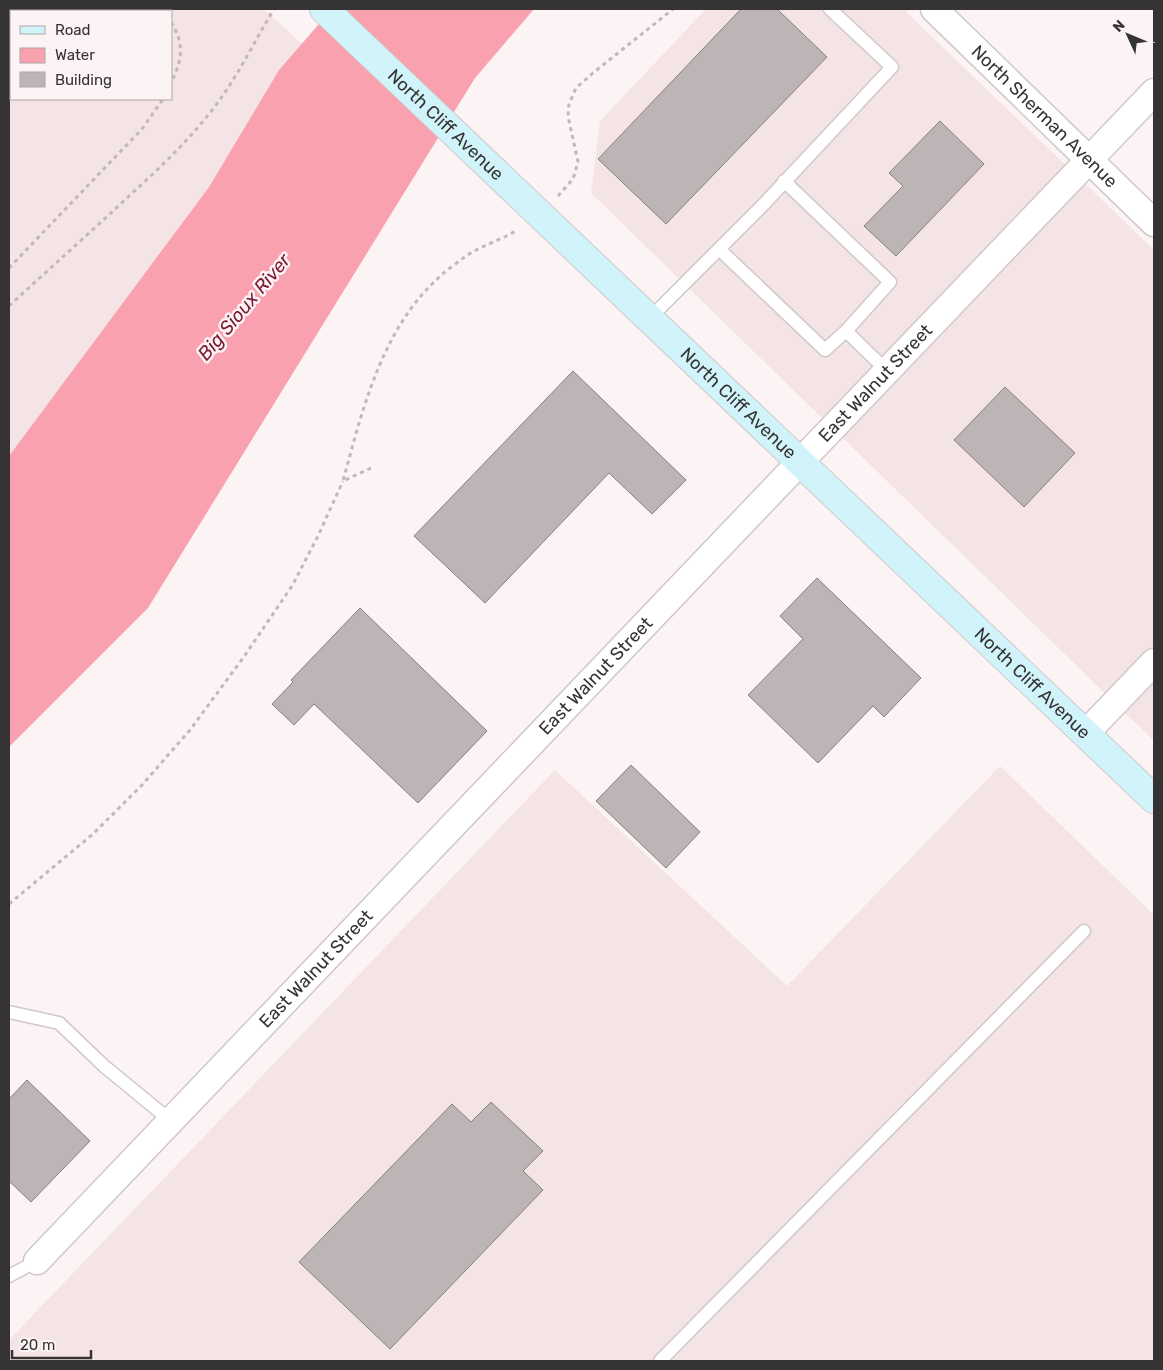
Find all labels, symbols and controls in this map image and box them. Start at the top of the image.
legend [10,10,172,100]
north arrow [1103,10,1153,60]
text: N [1109,17,1129,36]
text: Road [55,21,91,39]
street label: North Sherman Avenue [967,40,1122,192]
text: Water [55,46,95,64]
street label: North Cliff Avenue [383,64,508,185]
text: Building [55,71,112,89]
water label: Big Sioux River [193,248,296,365]
street label: East Walnut Street [814,320,937,447]
street label: North Cliff Avenue [676,343,801,464]
street label: East Walnut Street [534,612,657,740]
street label: North Cliff Avenue [970,623,1095,744]
street label: East Walnut Street [255,905,377,1032]
scale bar [12,1328,91,1360]
text: 20 m [20,1336,55,1354]

